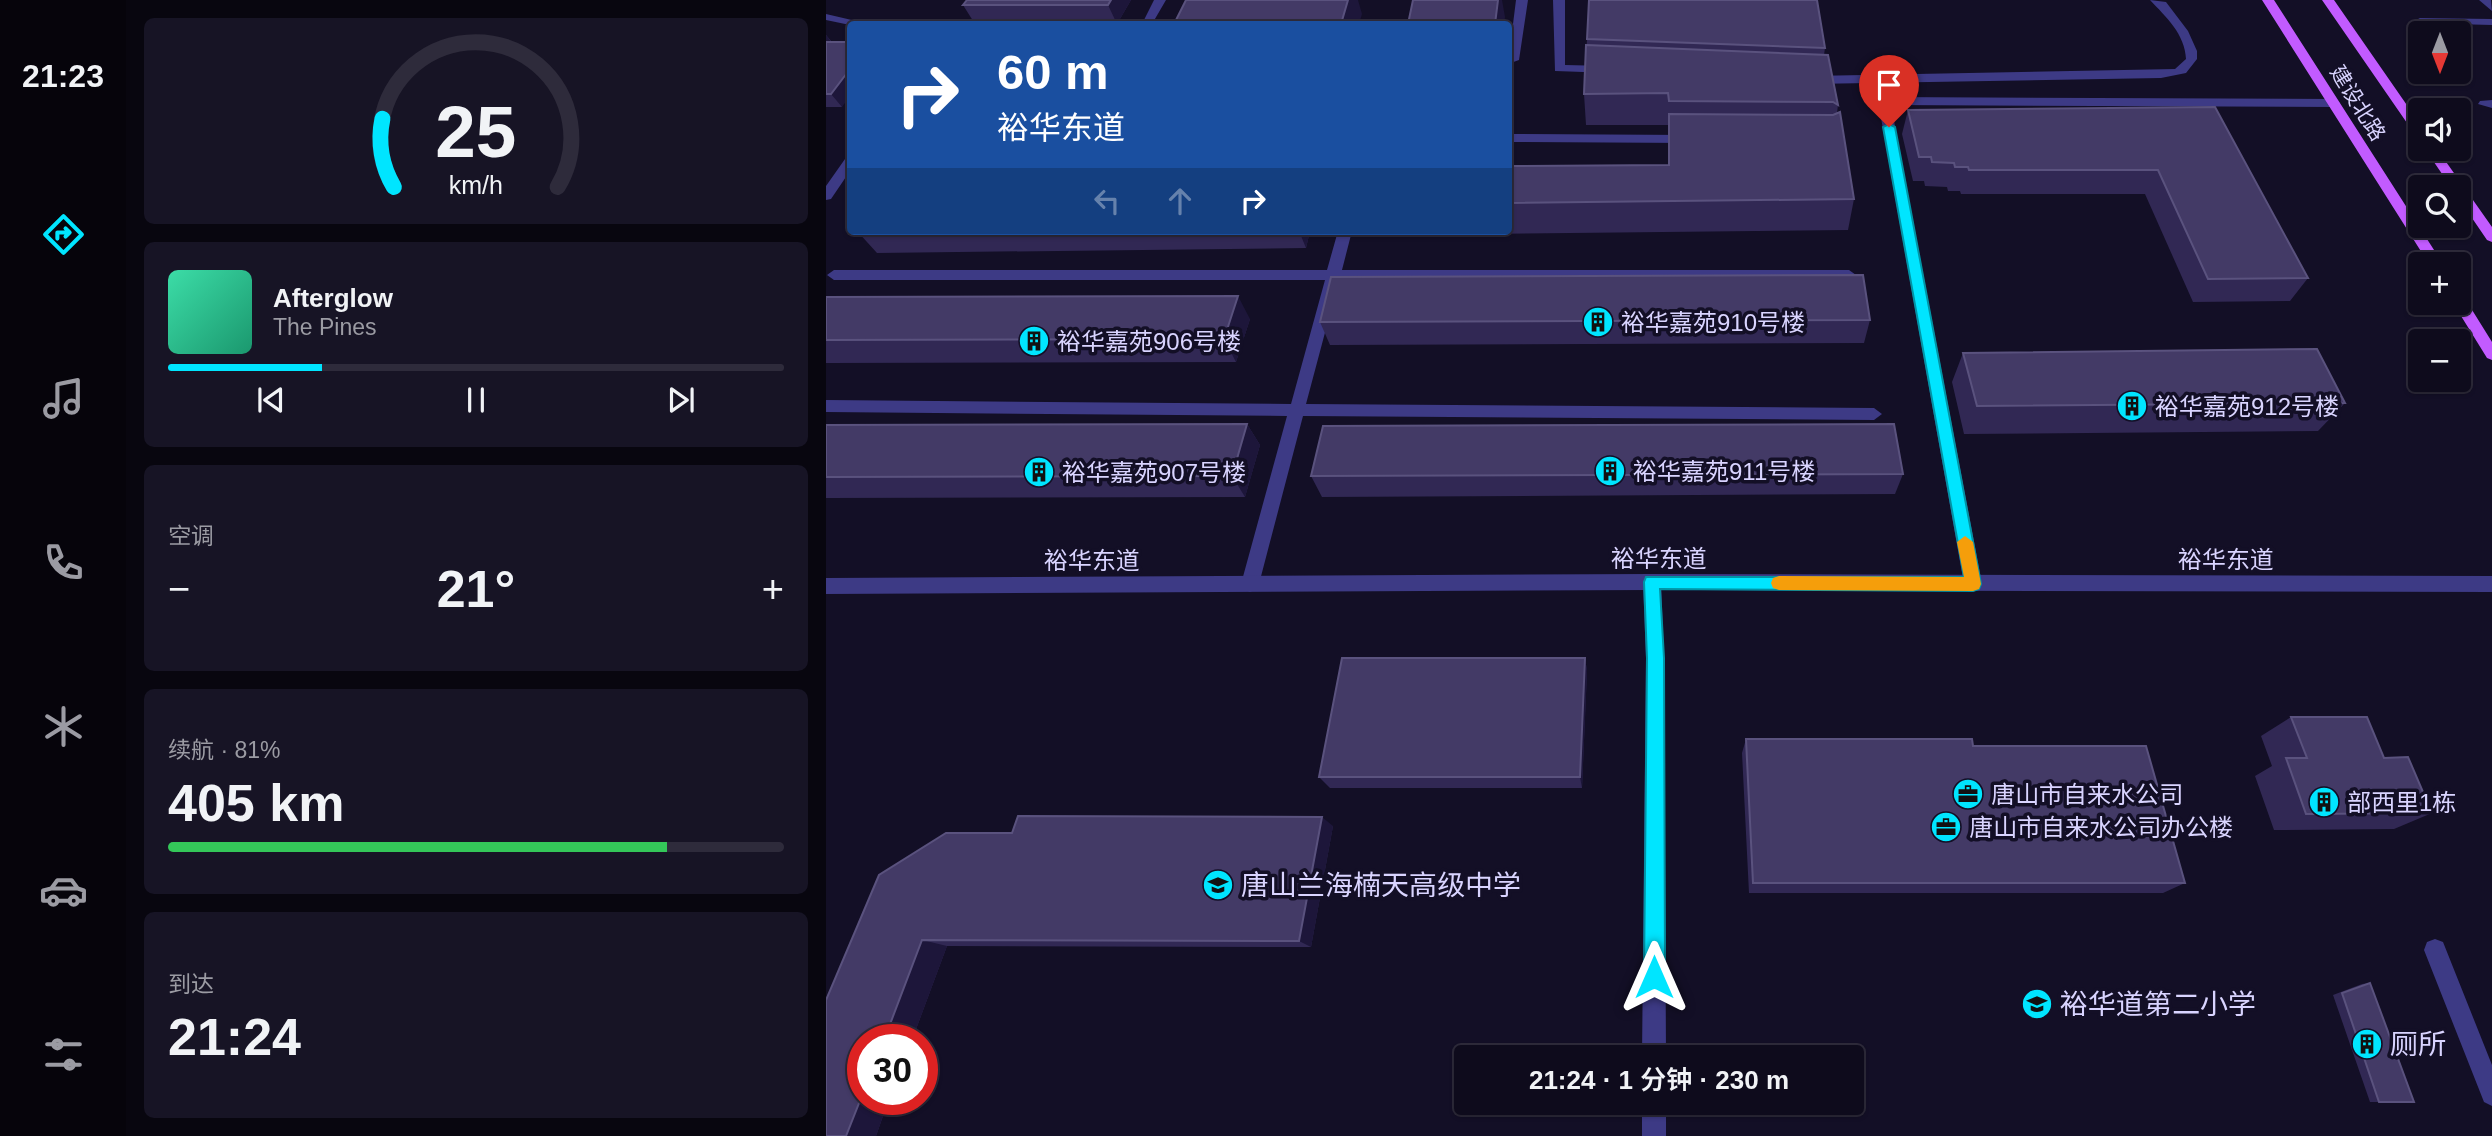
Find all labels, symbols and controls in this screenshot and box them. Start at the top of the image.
north arrow [2408,21,2471,84]
map controls [2408,21,2471,392]
text: 60 m [997,45,1109,99]
icon: right [882,49,973,140]
pin [1859,55,1919,127]
text: 21:23 [22,58,104,94]
street label: 建设北路 [2326,61,2390,145]
icon: arrive [1870,66,1908,104]
text: 25 [436,91,516,172]
button: sound [2408,98,2471,161]
text: 裕华东道 [997,110,1125,146]
text: km/h [449,171,503,199]
button: search [2408,175,2471,238]
icon: left [1088,182,1126,220]
icon: ahead [1161,182,1199,220]
icon: right [1234,182,1272,220]
icon: directions [39,210,88,259]
button: + [2408,252,2471,315]
text: Afterglow [273,283,393,313]
building icon: 裕华嘉苑910号楼 [1581,305,1615,339]
place label: 裕华嘉苑910号楼 [1621,309,1805,336]
text: The Pines [273,314,377,340]
building icon: 裕华嘉苑906号楼 [1017,324,1051,358]
place label: 裕华嘉苑906号楼 [1057,328,1241,355]
button: − [2408,329,2471,392]
icon: music [39,374,88,423]
icon: previous [252,381,290,419]
icon: pause [457,381,495,419]
icon: next [662,381,700,419]
building icon: 裕华嘉苑912号楼 [2115,389,2149,423]
place label: 裕华嘉苑912号楼 [2155,393,2339,420]
building icon: 裕华嘉苑911号楼 [1593,454,1627,488]
building icon: 裕华嘉苑907号楼 [1022,455,1056,489]
place label: 裕华嘉苑911号楼 [1633,458,1815,485]
place label: 裕华嘉苑907号楼 [1062,459,1246,486]
text: 空调 [168,523,214,549]
icon: phone [39,538,88,587]
street label: 裕华东道 [1611,545,1707,572]
street label: 裕华东道 [2178,546,2274,573]
street label: 裕华东道 [1044,547,1140,574]
text: 21° [437,560,515,618]
text: − [168,568,190,610]
text: + [762,568,784,610]
icon: climate [39,702,88,751]
text: 续航 · 81% [168,737,280,763]
text: 405 km [168,774,344,832]
office icon: 唐山市自来水公司 [1951,777,1985,811]
place label: 唐山市自来水公司 [1991,781,2183,808]
building icon: 部西里1栋 [2307,785,2341,819]
place label: 部西里1栋 [2347,789,2456,816]
office icon: 唐山市自来水公司办公楼 [1929,810,1963,844]
place label: 唐山市自来水公司办公楼 [1969,814,2233,841]
icon: car [39,866,88,915]
school or university icon: 唐山兰海楠天高级中学 [1201,868,1235,902]
place label: 唐山兰海楠天高级中学 [1241,870,1521,901]
position arrow [1617,940,1691,1014]
text: 到达 [168,971,214,997]
school or university icon: 裕华道第二小学 [2020,987,2054,1021]
place label: 裕华道第二小学 [2060,989,2256,1020]
text: 21:24 [168,1008,301,1066]
speed limit sign: 30 [847,1024,938,1115]
building icon: 厕所 [2350,1027,2384,1061]
place label: 厕所 [2390,1029,2446,1060]
icon: filters [39,1030,88,1079]
text: 21:24 · 1 分钟 · 230 m [1529,1065,1789,1095]

